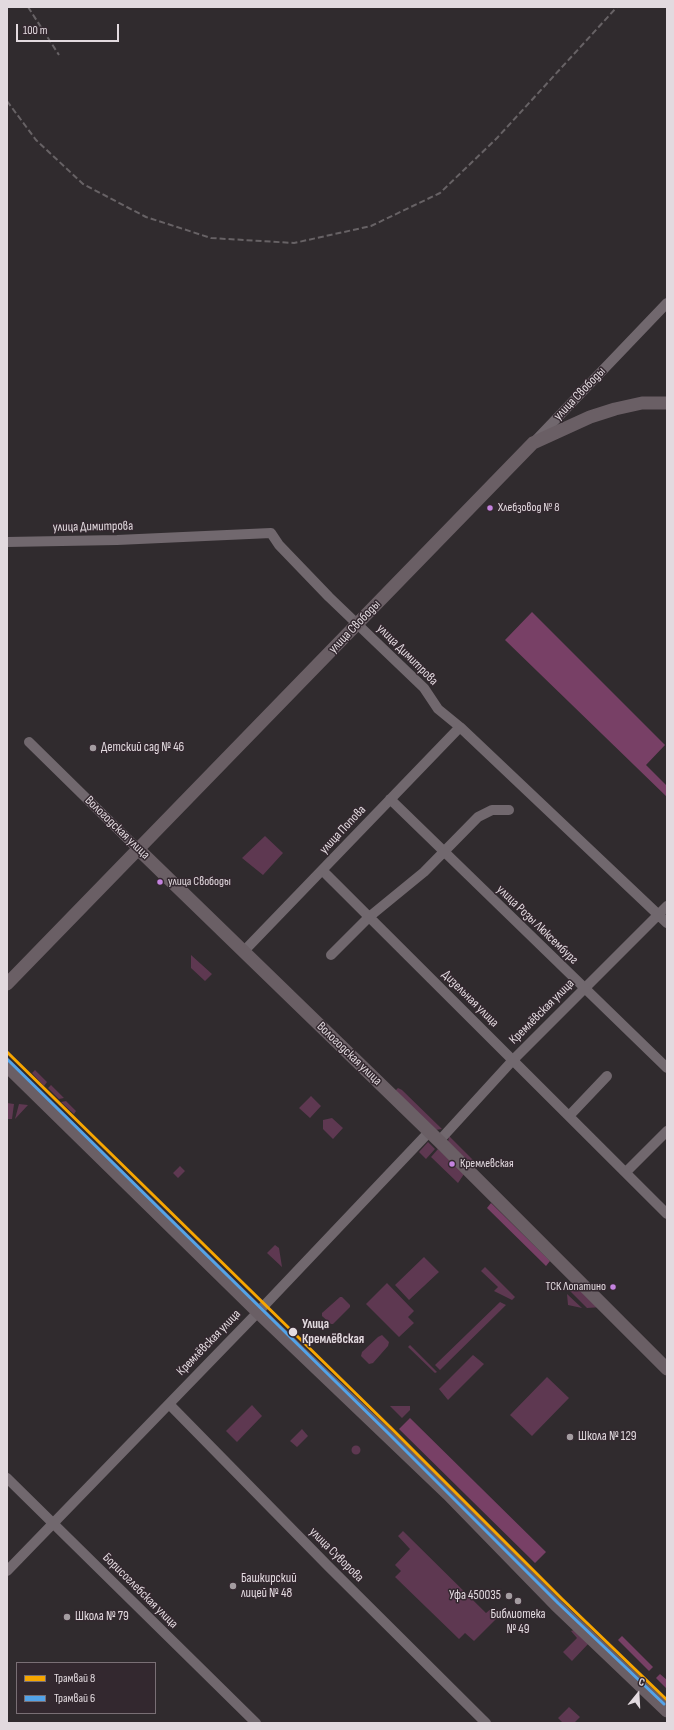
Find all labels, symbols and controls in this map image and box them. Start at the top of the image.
scale bar [18,16,121,42]
text: 100 m [23,23,48,38]
street label: улица Свободы [551,364,609,424]
place label: Хлебзовод № 8 [498,501,560,515]
marker: Хлебзовод № 8 [485,503,495,513]
street label: улица Димитрова [53,518,133,536]
street label: улица Свободы [326,597,384,657]
street label: улица Димитрова [373,621,441,689]
place label: Детский сад № 46 [101,740,184,756]
marker: Детский сад № 46 [88,743,98,753]
street label: Вологодская улица [81,793,153,863]
street label: улица Попова [317,802,369,858]
place label: улица Свободы [168,875,231,889]
marker: улица Свободы [155,877,165,887]
street label: улица Розы Люксембург [493,882,581,968]
street label: Дизельная улица [438,967,502,1031]
street label: Кремлёвская улица [506,976,578,1048]
street label: Вологодская улица [313,1019,385,1089]
place label: Кремлевская [460,1157,514,1171]
marker: Кремлевская [447,1159,457,1169]
place label: ТСК Лопатино [546,1280,606,1294]
marker: ТСК Лопатино [608,1282,618,1292]
street label: Кремлёвская улица [174,1307,244,1379]
place label: Улица Кремлёвская [302,1317,364,1348]
marker: Улица Кремлёвская [287,1326,299,1338]
place label: Школа № 129 [578,1429,637,1445]
marker: Школа № 129 [565,1432,575,1442]
street label: улица Суворова [305,1524,367,1586]
street label: Борисоглебская улица [99,1550,181,1632]
place label: Башкирский лицей № 48 [241,1571,297,1602]
marker: Башкирский лицей № 48 [228,1581,238,1591]
place label: Уфа 450035 [449,1588,501,1604]
marker: Уфа 450035 [504,1591,514,1601]
marker: Библиотека № 49 [513,1596,523,1606]
place label: Библиотека № 49 [490,1607,546,1638]
place label: Школа № 79 [75,1609,129,1625]
marker: Школа № 79 [62,1612,72,1622]
legend [16,1662,156,1714]
text: Трамвай 8 [54,1671,95,1686]
north arrow [618,1674,658,1714]
text: С [637,1675,647,1689]
text: Трамвай 6 [54,1691,95,1706]

